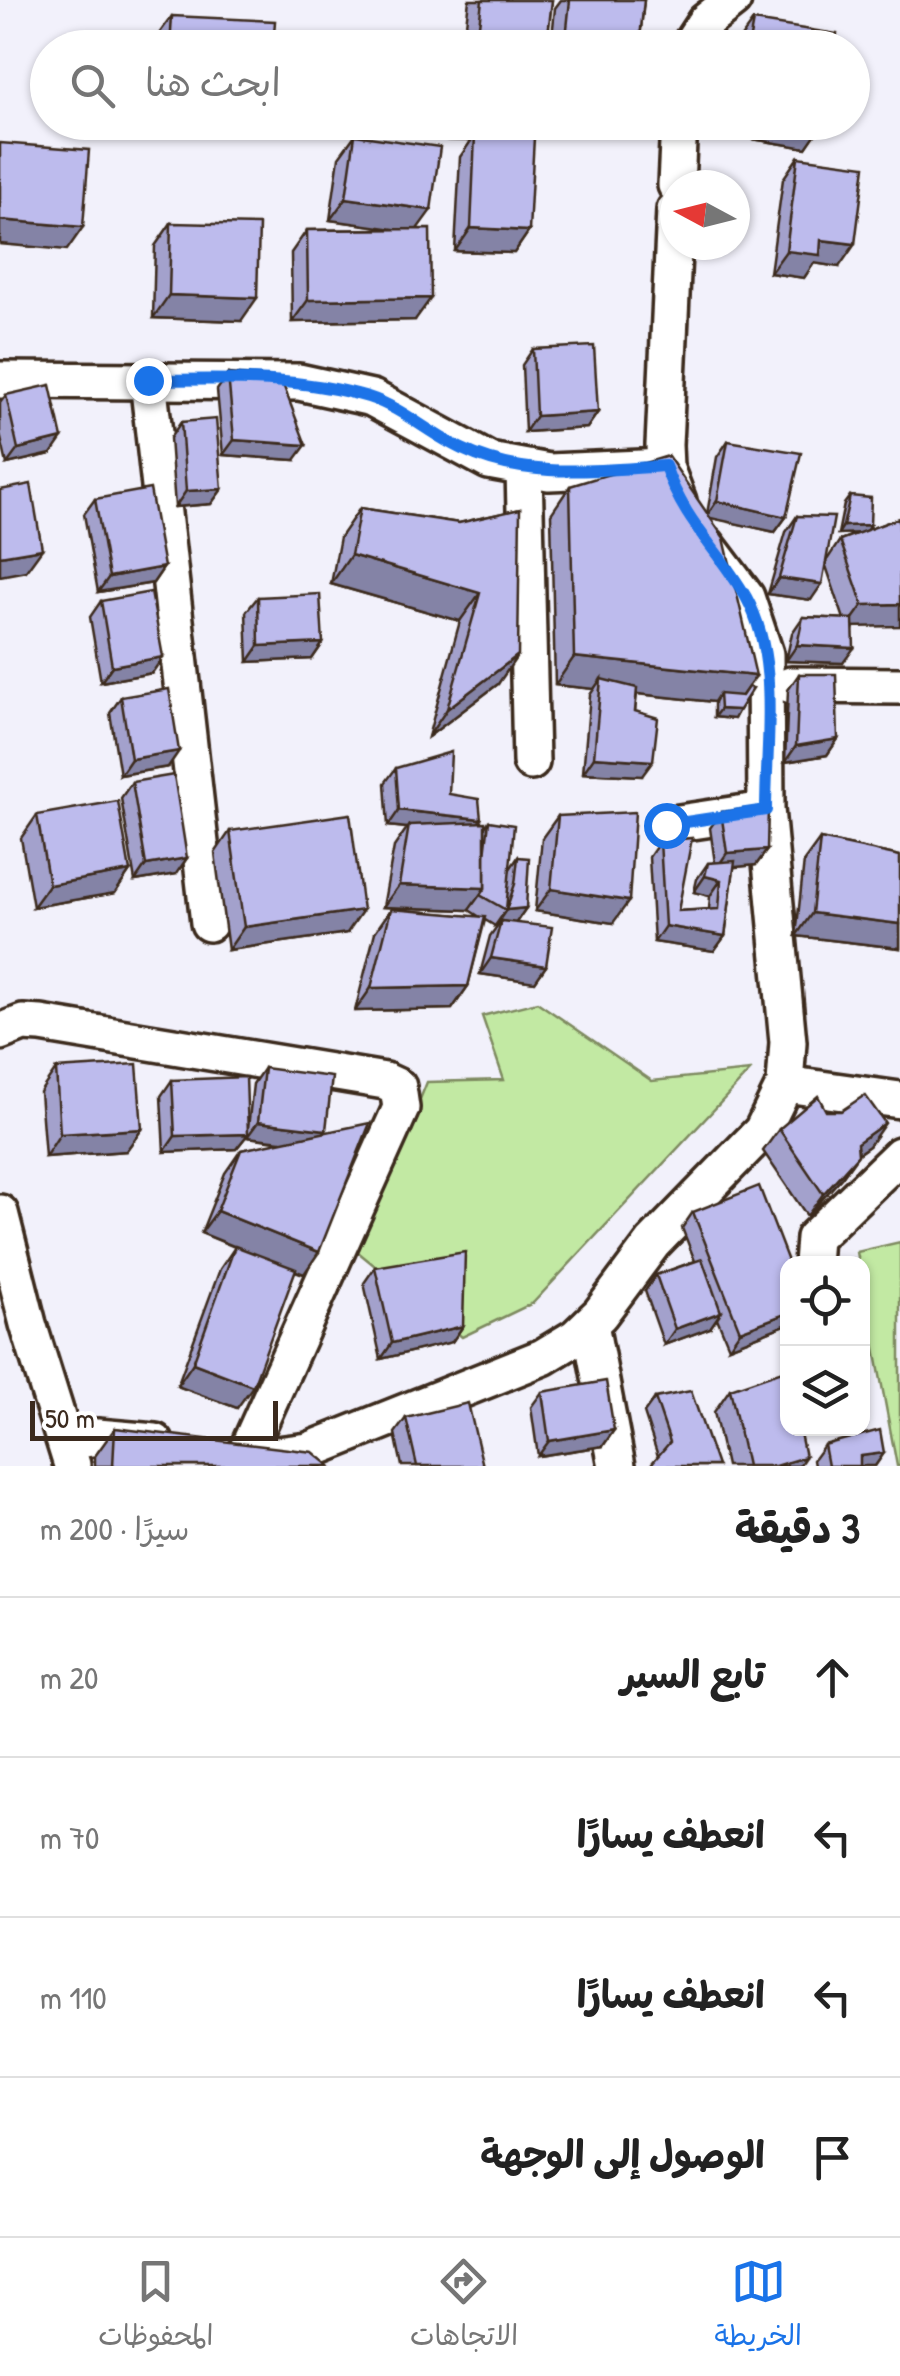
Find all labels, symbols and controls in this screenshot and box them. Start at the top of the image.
search box [30,30,870,140]
text: ابحث هنا [145,56,281,108]
icon: search [65,58,120,113]
north arrow [660,170,750,260]
route end [126,358,172,404]
route start [644,803,690,849]
map controls [780,1256,870,1436]
button: locate [780,1256,870,1346]
button: layers [780,1346,870,1436]
scale bar [30,1396,278,1440]
text: 50 m [45,1399,95,1437]
text: 3 دقيقة [735,1499,860,1556]
text: سيرًا · 200 m [40,1507,190,1550]
text: تابع السير [621,1648,765,1700]
icon: ahead [805,1650,860,1705]
text: 20 m [40,1656,98,1699]
text: انعطف يسارًا [577,1808,765,1860]
icon: left [805,1810,860,1865]
text: 70 m [40,1816,99,1859]
text: انعطف يسارًا [577,1968,765,2020]
icon: left [805,1970,860,2025]
text: 110 m [40,1976,107,2019]
text: الوصول إلى الوجهة [480,2128,765,2180]
icon: arrive [805,2130,860,2185]
tab: المحفوظات [98,2254,214,2360]
tab: الاتجاهات [410,2254,518,2360]
tab: الخريطة [714,2254,802,2360]

